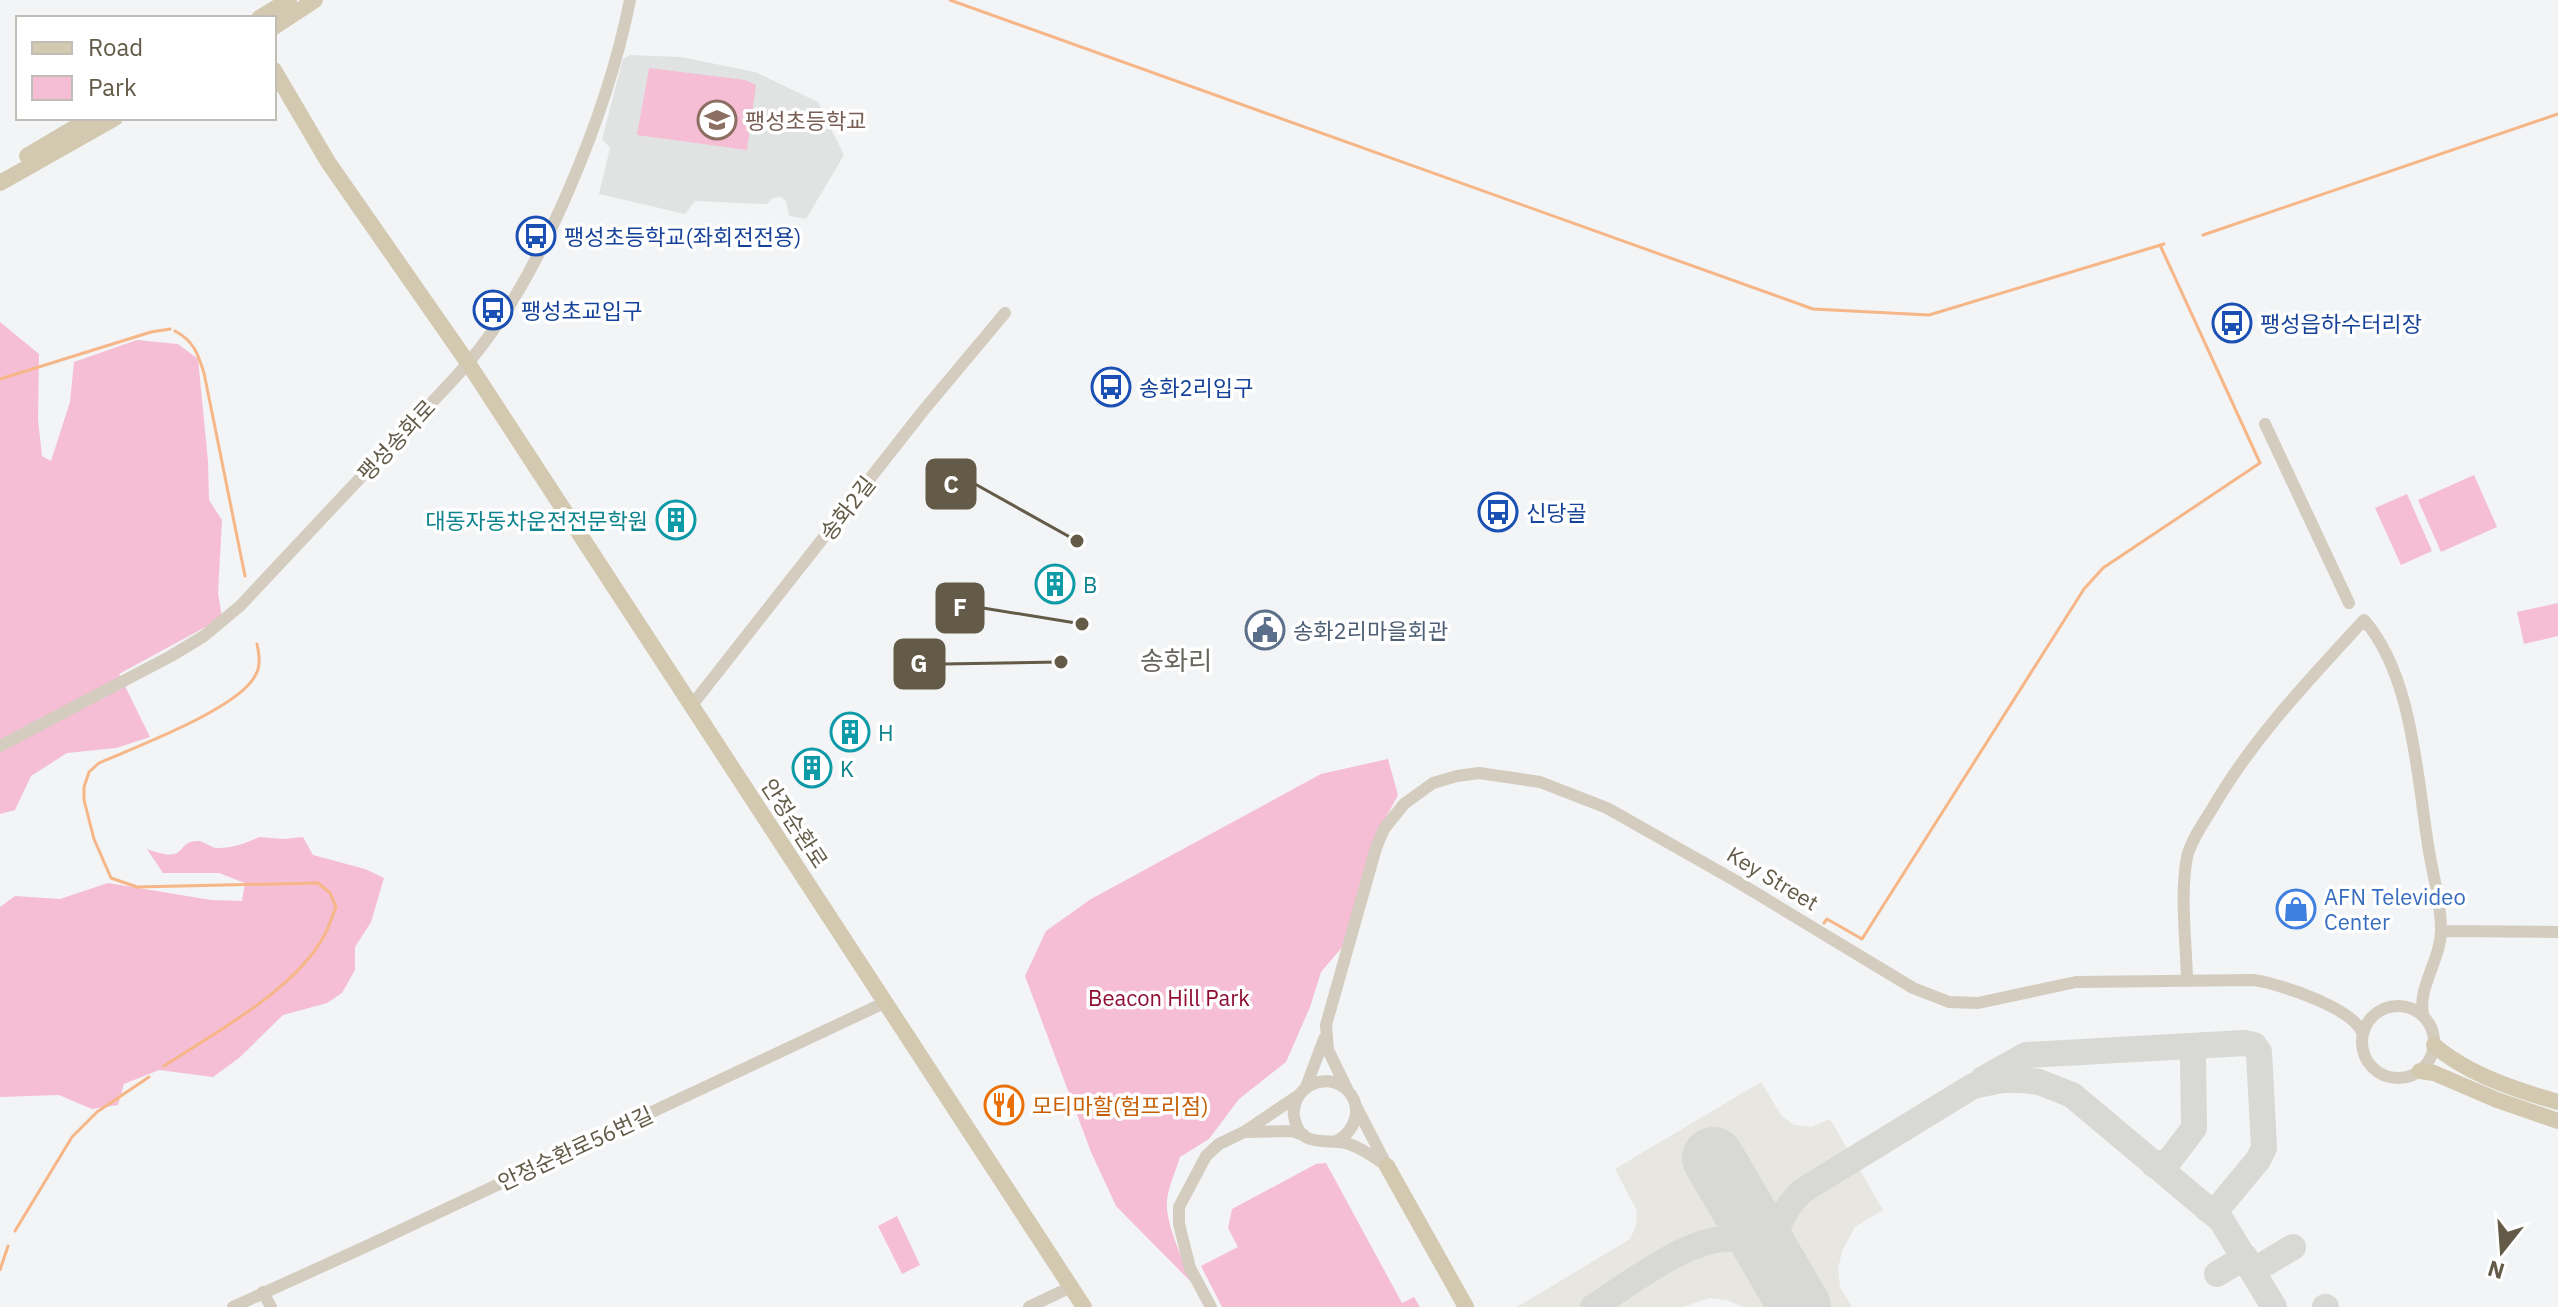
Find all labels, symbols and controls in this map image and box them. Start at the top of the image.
legend [16,16,276,120]
text: Road [88,31,143,63]
text: Park [88,71,137,103]
school or university icon: 팽성초등학교 [696,99,738,141]
place label: 팽성초등학교 [745,106,866,135]
bus stop icon: 팽성초등학교(좌회전전용) [515,215,557,257]
place label: 팽성초등학교(좌회전전용) [564,222,801,251]
bus stop icon: 팽성초교입구 [472,289,514,331]
place label: 팽성초교입구 [521,296,642,325]
bus stop icon: 팽성읍하수터리장 [2211,302,2253,344]
place label: 팽성읍하수터리장 [2260,309,2422,338]
bus stop icon: 송화2리입구 [1090,366,1132,408]
place label: 송화2리입구 [1139,373,1253,402]
street label: 팽성송화로 [351,393,441,487]
callout: C [927,460,975,508]
text: C [943,468,959,500]
street label: 송화2길 [813,470,881,546]
bus stop icon: 신당골 [1477,491,1519,533]
place label: 신당골 [1526,498,1587,527]
building icon: 대동자동차운전전문학원 [655,499,697,541]
place label: 대동자동차운전전문학원 [425,506,648,535]
building icon: B [1034,563,1076,605]
place label: B [1083,570,1097,599]
callout: F [937,584,983,632]
text: F [953,591,967,623]
public building icon: 송화2리마을회관 [1244,609,1286,651]
place label: 송화2리마을회관 [1293,616,1448,645]
callout: G [895,640,944,688]
district label: 송화리 [1140,643,1212,677]
text: G [910,647,928,679]
building icon: H [829,711,871,753]
place label: H [878,718,894,747]
building icon: K [791,747,833,789]
place label: K [840,754,854,783]
street label: 안정순환로 [755,773,835,873]
street label: Key Street [1722,839,1824,917]
place label: AFN Televideo Center [2324,882,2466,936]
shop icon: AFN Televideo Center [2275,888,2317,930]
park label: Beacon Hill Park [1088,983,1250,1012]
restaurant icon: 모티마할(험프리점) [983,1084,1025,1126]
place label: 모티마할(험프리점) [1032,1091,1209,1120]
street label: 안정순환로56번길 [493,1099,657,1197]
north arrow [2462,1211,2542,1291]
text: N [2484,1254,2508,1287]

